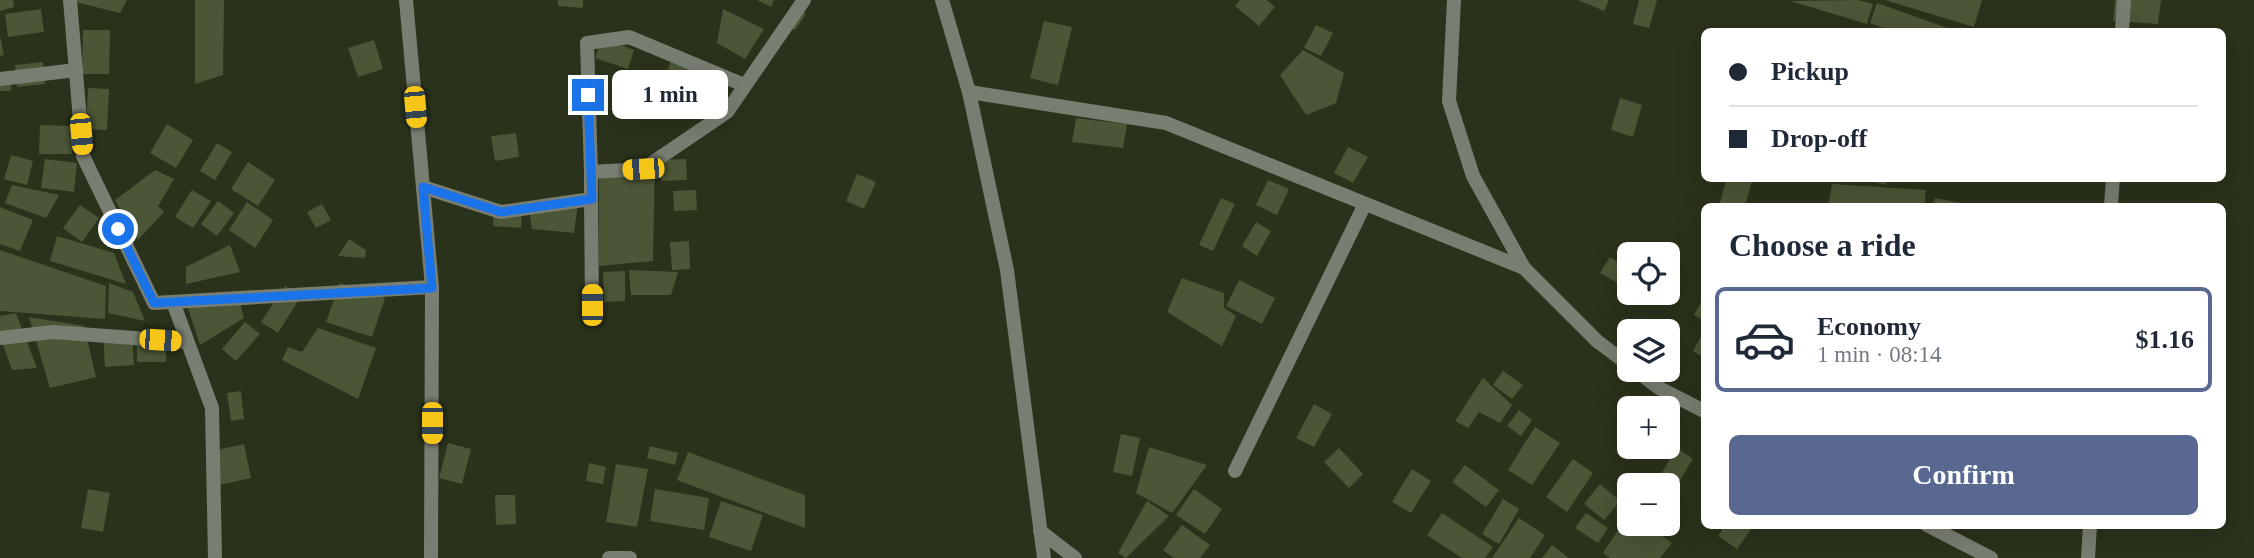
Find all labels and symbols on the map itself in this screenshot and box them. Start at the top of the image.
callout: 1 min [612,70,728,119]
route end [572,79,604,111]
car [403,85,428,129]
car [69,112,94,156]
car [622,157,665,181]
route start [102,213,134,245]
car [582,284,603,326]
car [139,328,182,352]
car [422,402,443,444]

